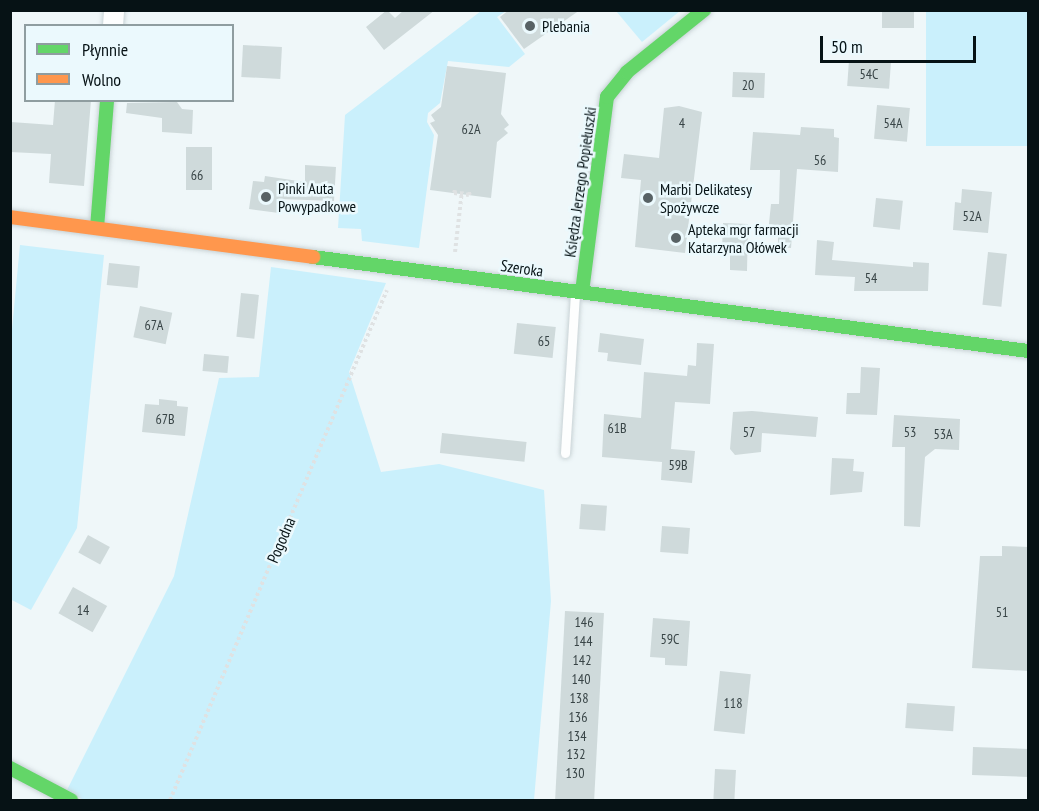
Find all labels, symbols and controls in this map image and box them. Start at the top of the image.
place label: Plebania [542,16,590,36]
marker: Plebania [523,19,537,33]
legend [24,24,234,102]
scale bar [823,24,979,62]
text: 50 m [831,35,863,58]
text: Płynnie [82,38,128,61]
house number: 54C [859,66,879,82]
text: Wolno [82,68,121,91]
house number: 20 [742,77,754,93]
street label: Księdza Jerzego Popiełuszki [560,105,600,259]
house number: 4 [679,115,685,131]
house number: 54A [883,115,903,131]
house number: 62A [461,121,481,137]
house number: 56 [814,152,826,168]
house number: 66 [191,167,203,183]
place label: Pinki Auta Powypadkowe [278,178,356,216]
place label: Marbi Delikatesy Spożywcze [660,179,752,217]
marker: Pinki Auta Powypadkowe [259,190,273,204]
marker: Marbi Delikatesy Spożywcze [641,191,655,205]
house number: 52A [962,208,982,224]
place label: Apteka mgr farmacji Katarzyna Ołówek [688,219,799,257]
marker: Apteka mgr farmacji Katarzyna Ołówek [669,231,683,245]
street label: Szeroka [499,256,545,280]
house number: 54 [865,270,877,286]
house number: 67A [145,317,163,333]
house number: 65 [538,333,550,349]
house number: 67B [155,411,175,427]
house number: 61B [607,420,627,436]
house number: 57 [743,424,755,440]
house number: 53 [904,424,916,440]
house number: 53A [933,426,953,442]
house number: 59B [668,457,688,473]
street label: Pogodna [263,514,299,566]
house number: 14 [77,602,89,618]
house number: 51 [996,604,1008,620]
house number: 146 [575,614,593,630]
house number: 59C [660,631,680,647]
house number: 144 [574,633,592,649]
house number: 142 [573,652,591,668]
house number: 140 [572,671,590,687]
house number: 138 [570,690,588,706]
house number: 118 [724,695,742,711]
house number: 136 [569,709,587,725]
house number: 134 [568,728,586,744]
house number: 132 [567,746,585,762]
house number: 130 [566,765,584,781]

